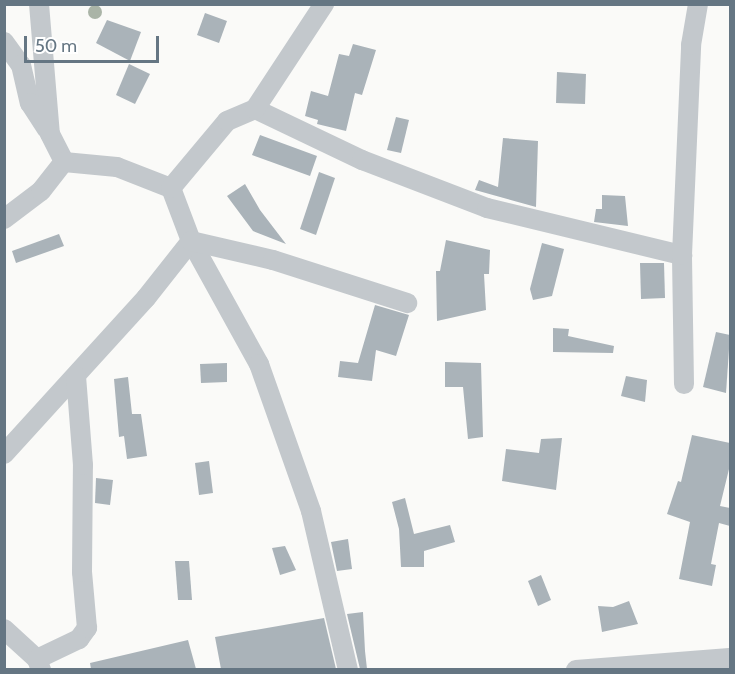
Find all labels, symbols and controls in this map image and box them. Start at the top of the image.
scale bar [27,24,162,62]
text: 50 m [35,35,77,57]

